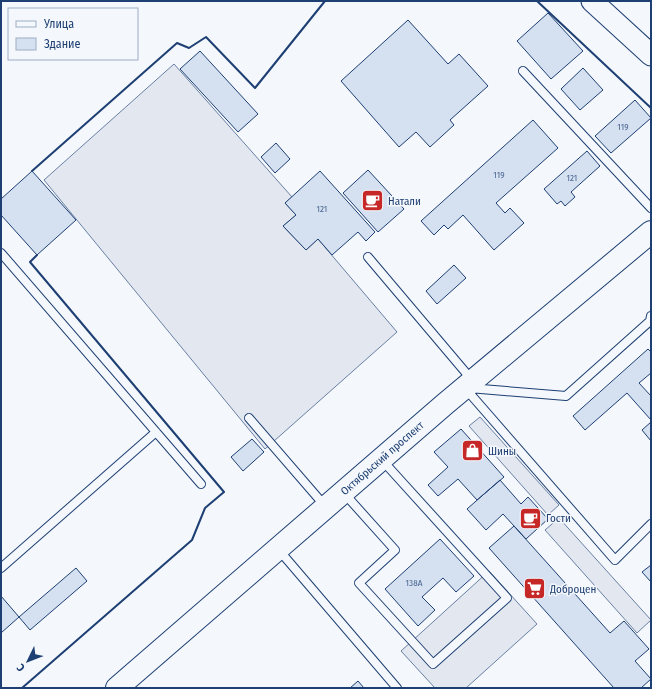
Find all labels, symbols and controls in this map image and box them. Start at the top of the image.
legend [8,8,138,60]
text: Улица [43,17,74,31]
text: Здание [44,37,80,51]
house number: 119 [617,122,629,132]
house number: 119 [493,170,505,180]
house number: 121 [567,173,577,183]
cafe icon: Натали [360,188,386,214]
place label: Натали [388,195,421,208]
house number: 121 [317,204,327,214]
street label: Октябрьский проспект [338,418,427,498]
shop icon: Шины [460,438,486,464]
place label: Шины [488,445,516,458]
cafe icon: Гости [517,505,543,531]
place label: Гости [546,512,571,525]
supermarket icon: Доброцен [521,576,547,602]
house number: 138А [406,578,423,588]
place label: Доброцен [549,583,596,596]
north arrow [8,641,48,681]
text: С [14,661,28,674]

